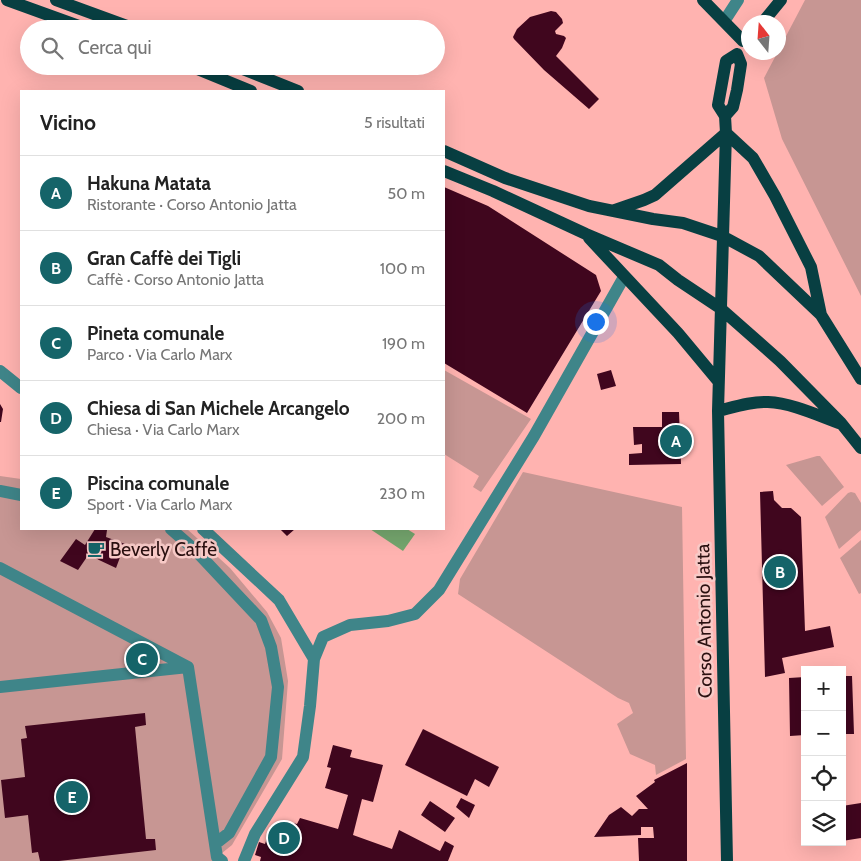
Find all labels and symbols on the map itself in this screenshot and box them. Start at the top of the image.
north arrow [741,15,786,60]
your location [583,309,609,335]
pin: A [660,422,692,460]
place label: Beverly Caffè [110,538,217,561]
cafe icon: Beverly Caffè [86,539,106,559]
street label: Corso Antonio Jatta [691,544,717,698]
pin: B [764,553,796,591]
pin: C [126,640,158,678]
pin: E [56,778,88,816]
pin: D [268,819,300,857]

